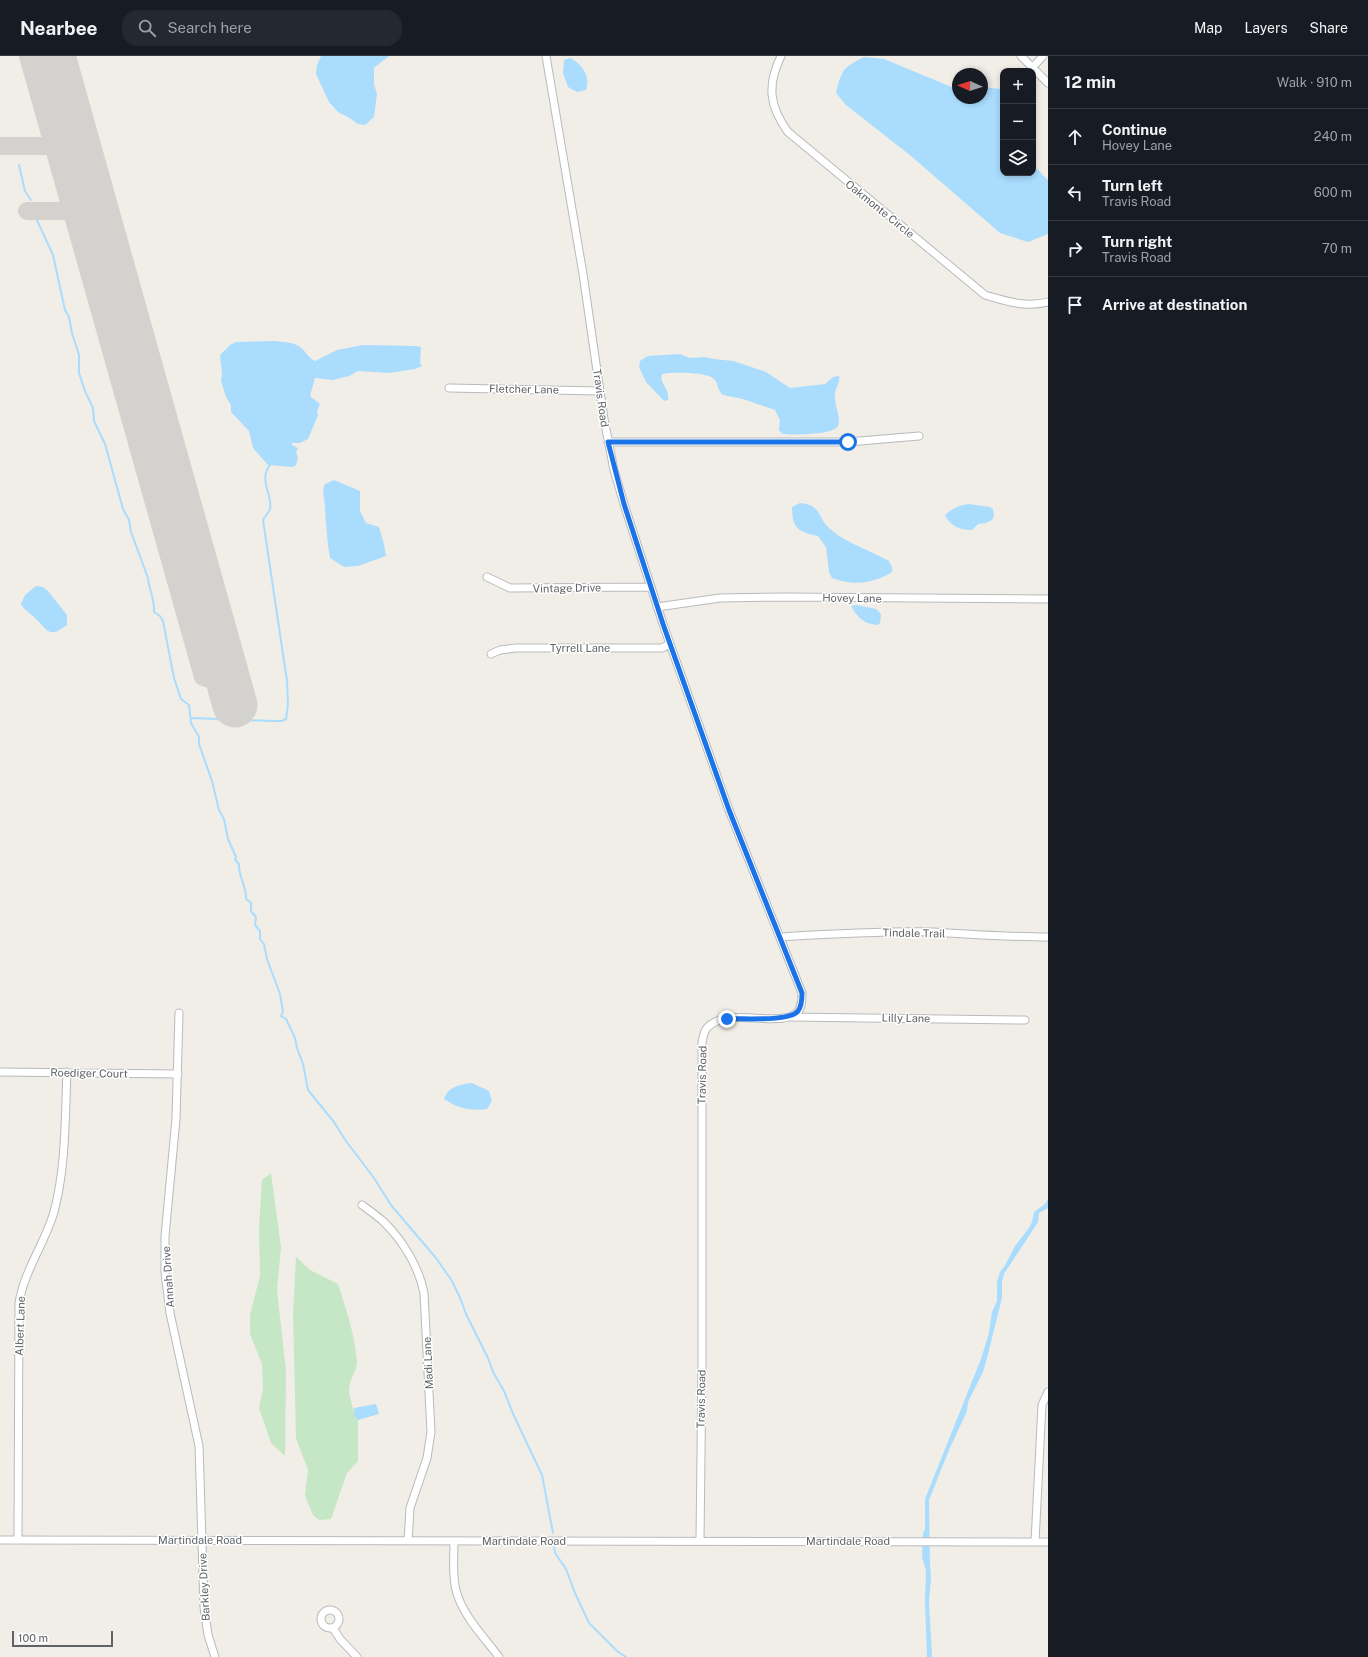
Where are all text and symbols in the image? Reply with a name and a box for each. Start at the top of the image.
search box [122,10,402,46]
text: Nearbee [20,17,98,39]
icon: search [136,17,158,39]
text: Search here [168,19,252,36]
text: Map [1194,20,1222,36]
text: Layers [1244,20,1288,36]
text: Share [1310,20,1348,36]
north arrow [952,68,988,104]
map controls [1000,68,1036,176]
button: + [1000,68,1036,104]
text: 12 min [1064,72,1116,92]
text: Walk · 910 m [1277,75,1352,90]
button: − [1000,104,1036,140]
text: Continue [1102,121,1167,138]
icon: ahead [1064,126,1086,148]
text: 240 m [1314,129,1352,144]
text: Hovey Lane [1102,138,1172,153]
button: layers [1000,140,1036,176]
text: Turn left [1102,177,1163,194]
street label: Oakmonte Circle [843,178,917,240]
icon: left [1064,182,1086,204]
text: 600 m [1314,185,1352,200]
text: Travis Road [1102,194,1171,209]
text: Turn right [1102,233,1172,250]
icon: right [1064,238,1086,260]
text: 70 m [1322,241,1352,256]
text: Travis Road [1102,250,1171,265]
icon: arrive [1064,294,1086,316]
text: Arrive at destination [1102,296,1247,313]
street label: Travis Road [591,368,611,428]
street label: Fletcher Lane [489,382,559,396]
route start [839,433,857,451]
street label: Vintage Drive [533,581,601,595]
street label: Hovey Lane [822,591,882,605]
street label: Tyrrell Lane [550,642,610,654]
street label: Tindale Trail [883,926,945,940]
route end [718,1010,736,1028]
street label: Lilly Lane [882,1012,930,1024]
street label: Travis Road [695,1046,709,1104]
street label: Roediger Court [50,1066,128,1080]
street label: Annah Drive [160,1246,176,1308]
street label: Albert Lane [13,1296,27,1356]
street label: Madi Lane [421,1336,435,1390]
street label: Travis Road [694,1370,708,1428]
street label: Martindale Road [158,1534,242,1546]
street label: Martindale Road [482,1535,566,1547]
street label: Martindale Road [806,1535,890,1547]
street label: Barkley Drive [196,1553,212,1621]
scale bar [12,1629,113,1648]
text: 100 m [18,1632,48,1644]

